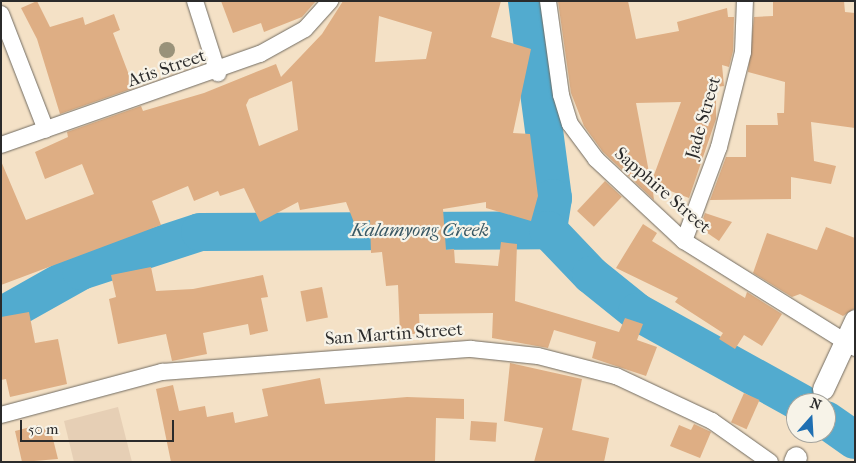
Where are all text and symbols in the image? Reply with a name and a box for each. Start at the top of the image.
street label: Atis Street [125,46,209,92]
street label: Jade Street [682,74,726,162]
street label: Sapphire Street [610,143,714,239]
water label: Kalamyong Creek [351,220,489,242]
street label: San Martin Street [324,319,464,351]
north arrow [786,393,836,443]
text: N [808,395,824,414]
scale bar [22,410,176,442]
text: 50 m [28,420,58,438]

